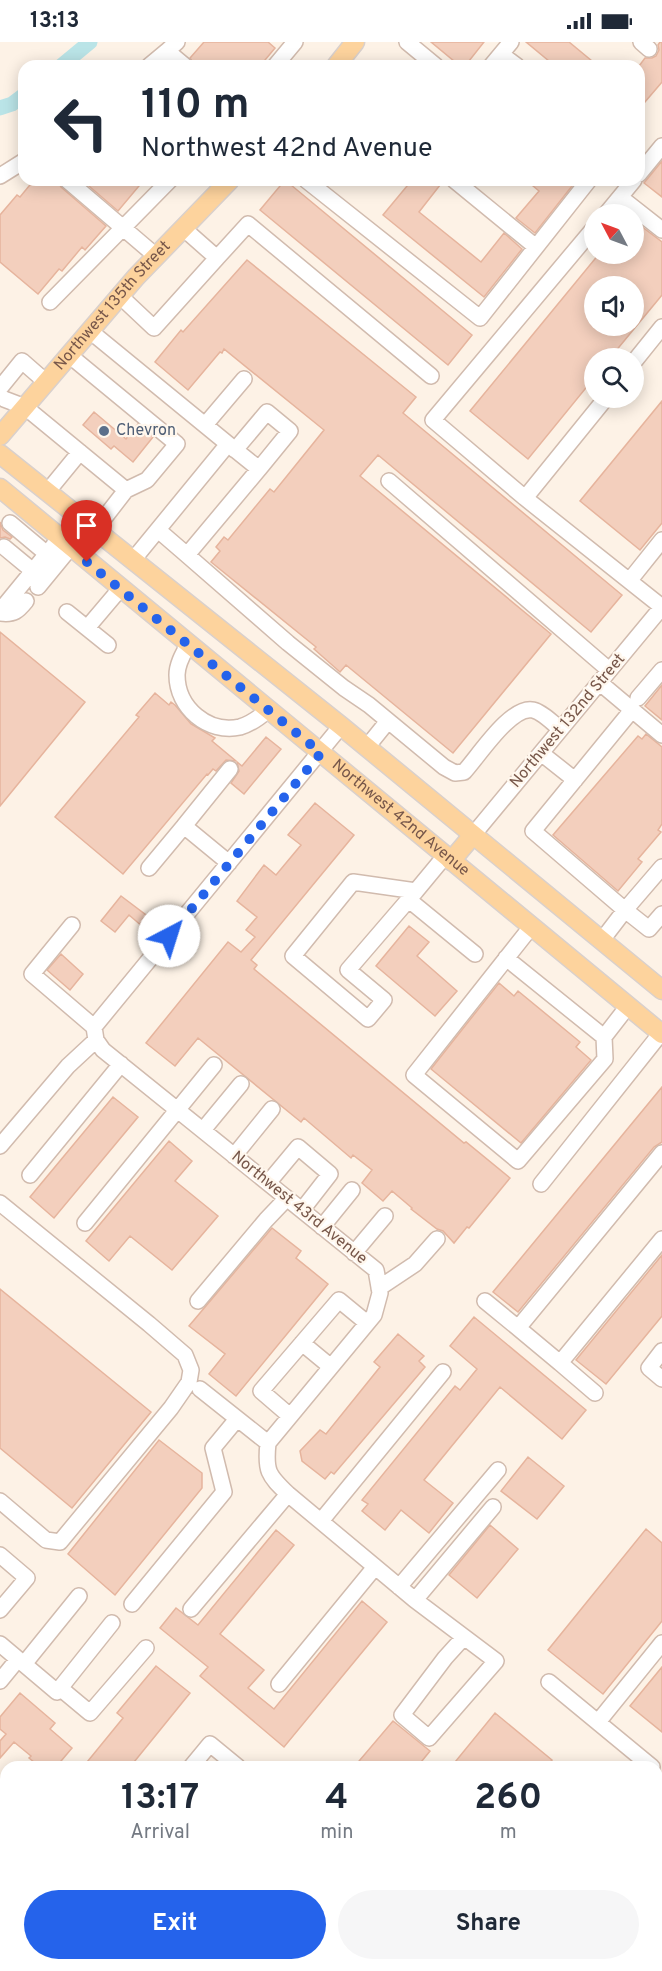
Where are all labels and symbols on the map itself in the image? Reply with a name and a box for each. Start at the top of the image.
north arrow [584,204,644,264]
street label: Northwest 135th Street [50,237,175,375]
place label: Chevron [116,421,176,441]
marker: Chevron [97,424,111,438]
pin [61,500,112,562]
street label: Northwest 132nd Street [506,650,630,792]
street label: Northwest 42nd Avenue [327,756,473,881]
position arrow [137,904,201,968]
street label: Northwest 43rd Avenue [227,1147,371,1269]

